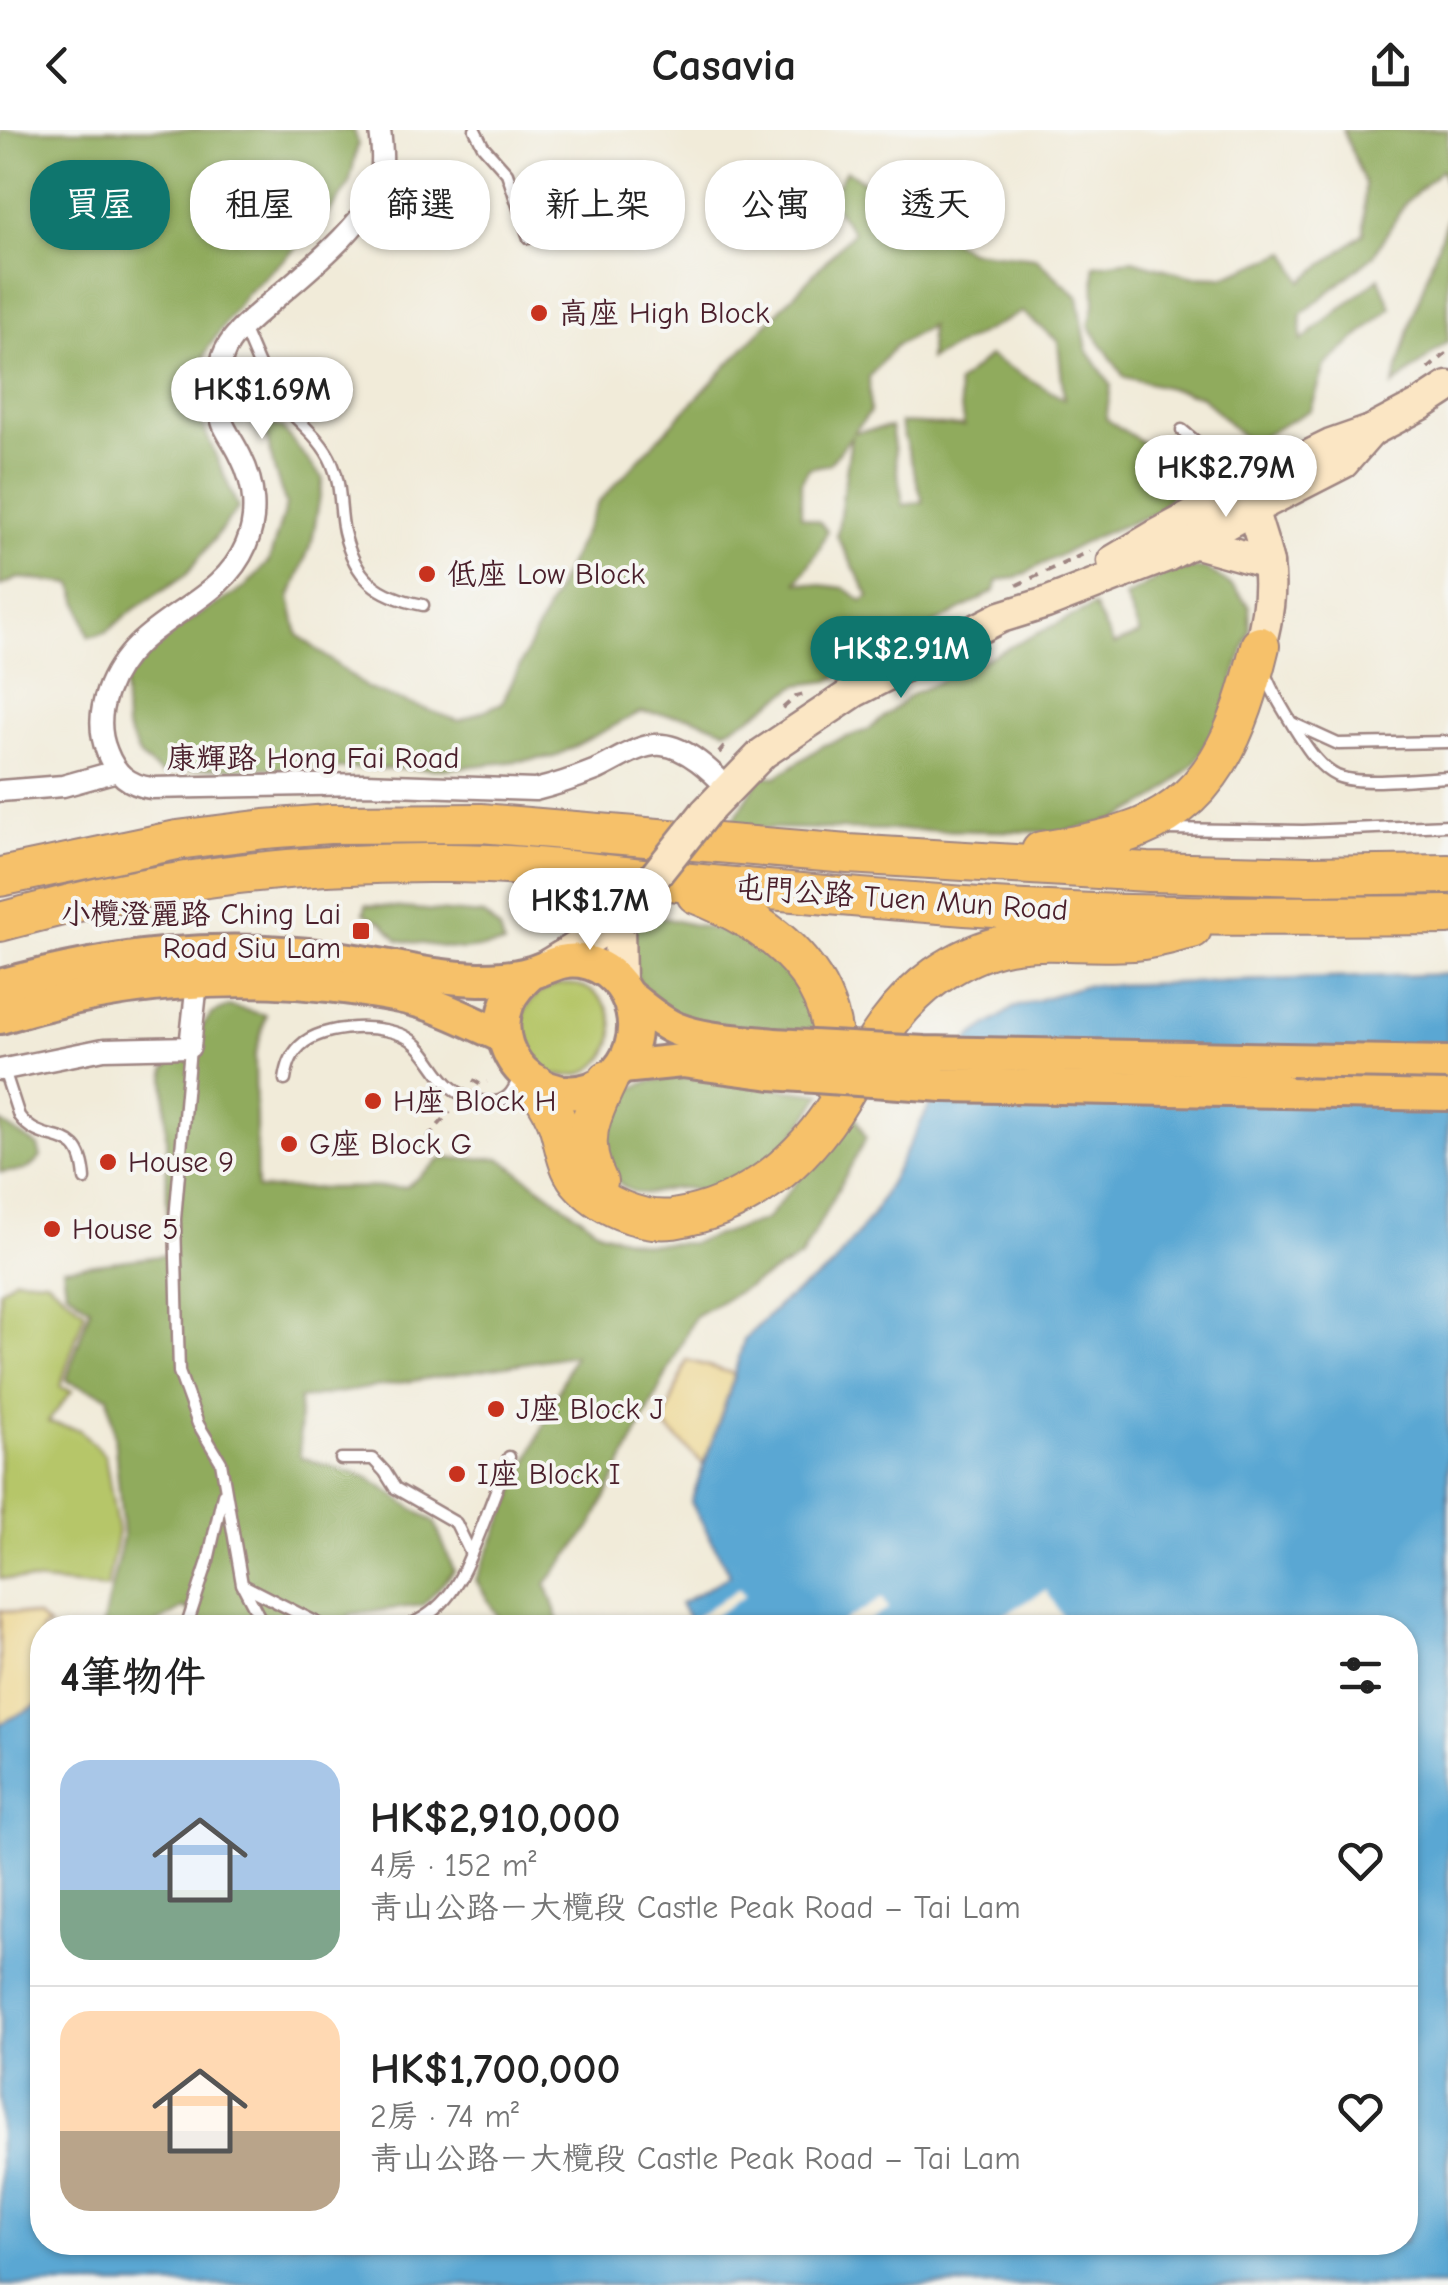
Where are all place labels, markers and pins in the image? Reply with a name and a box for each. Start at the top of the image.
place label: 高座 High Block [559,296,770,331]
marker: 高座 High Block [528,302,550,324]
pin: HK$1.69M [159,357,365,442]
pin: HK$2.79M [1123,435,1329,520]
place label: 低座 Low Block [447,557,646,592]
marker: 低座 Low Block [416,563,438,585]
pin: HK$2.91M [798,616,1004,701]
pin: HK$1.7M [498,868,682,953]
place label: 小欖澄麗路 Ching Lai Road Siu Lam [60,897,341,966]
marker: 小欖澄麗路 Ching Lai Road Siu Lam [350,920,372,942]
place label: H座 Block H [393,1084,556,1119]
marker: H座 Block H [362,1090,384,1112]
place label: G座 Block G [309,1127,472,1162]
marker: G座 Block G [278,1133,300,1155]
place label: House 9 [128,1145,234,1180]
marker: House 9 [97,1151,119,1173]
place label: House 5 [72,1212,179,1247]
marker: House 5 [41,1218,63,1240]
place label: J座 Block J [516,1392,663,1427]
marker: J座 Block J [485,1398,507,1420]
place label: I座 Block I [477,1457,621,1492]
marker: I座 Block I [446,1463,468,1485]

